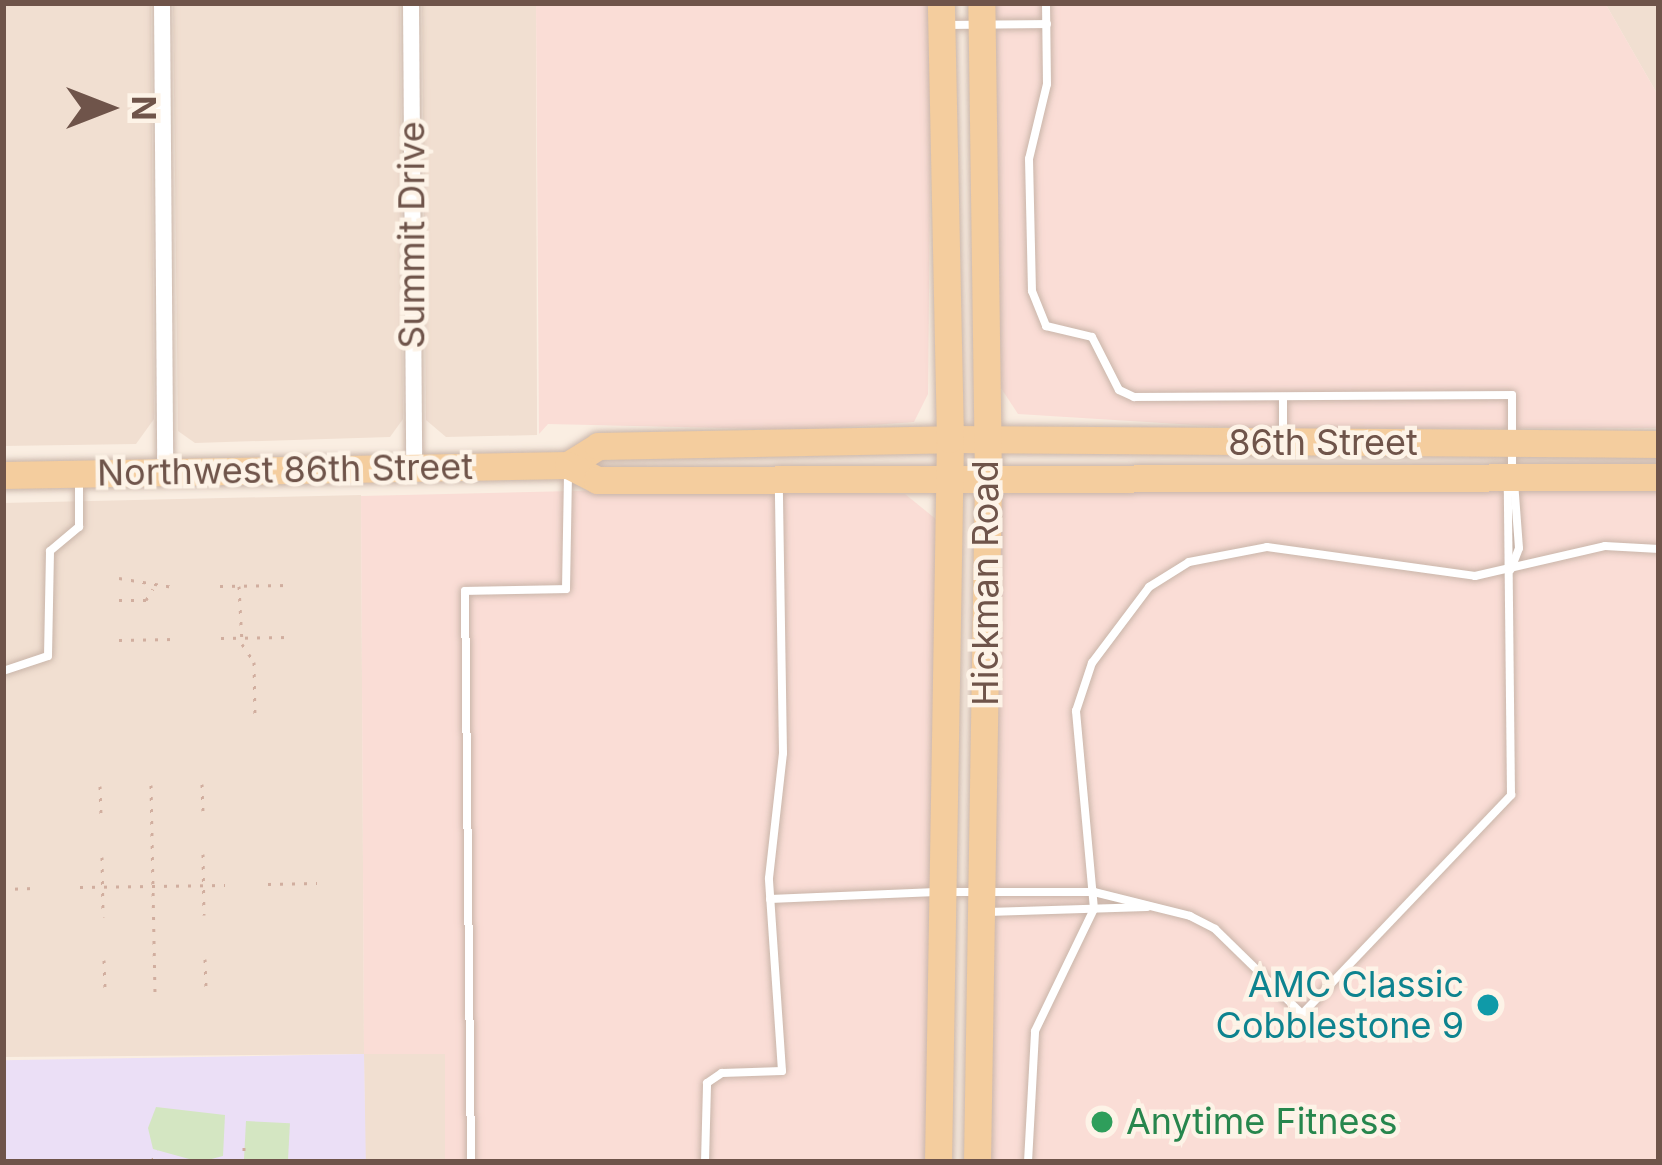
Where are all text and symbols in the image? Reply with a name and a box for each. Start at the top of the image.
north arrow [48,48,168,168]
text: N [124,95,164,121]
street label: Summit Drive [390,121,434,349]
street label: 86th Street [1228,421,1418,465]
street label: Northwest 86th Street [97,445,473,495]
street label: Hickman Road [964,460,1008,706]
place label: AMC Classic Cobblestone 9 [1216,962,1464,1047]
marker: AMC Classic Cobblestone 9 [1475,992,1501,1018]
place label: Anytime Fitness [1126,1100,1397,1144]
marker: Anytime Fitness [1089,1109,1115,1135]

